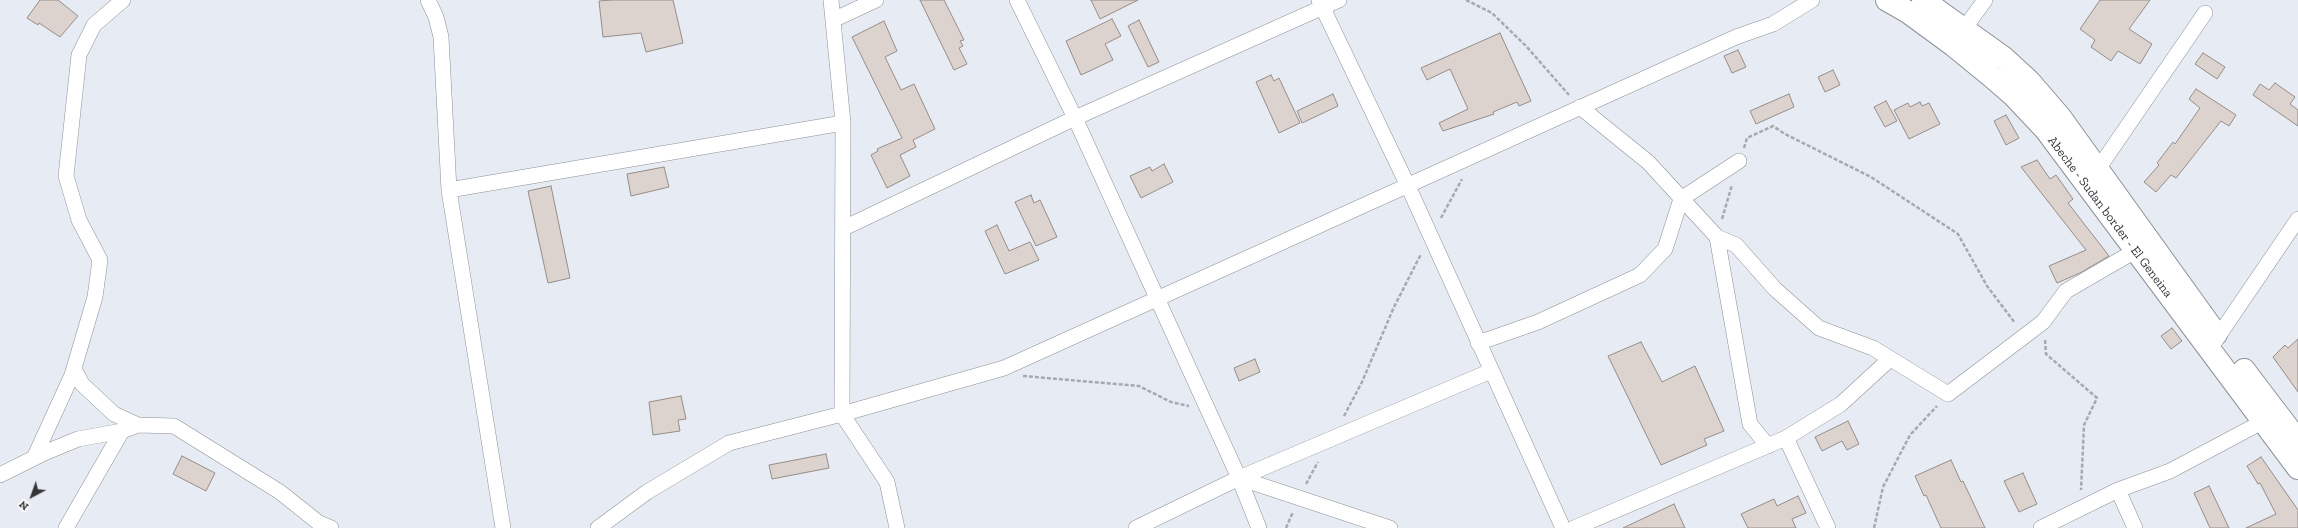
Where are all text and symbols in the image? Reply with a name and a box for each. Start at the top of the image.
street label: Abeche - Sudan border - El Geneina [2044,133,2176,301]
north arrow [12,476,52,516]
text: N [16,498,31,513]

